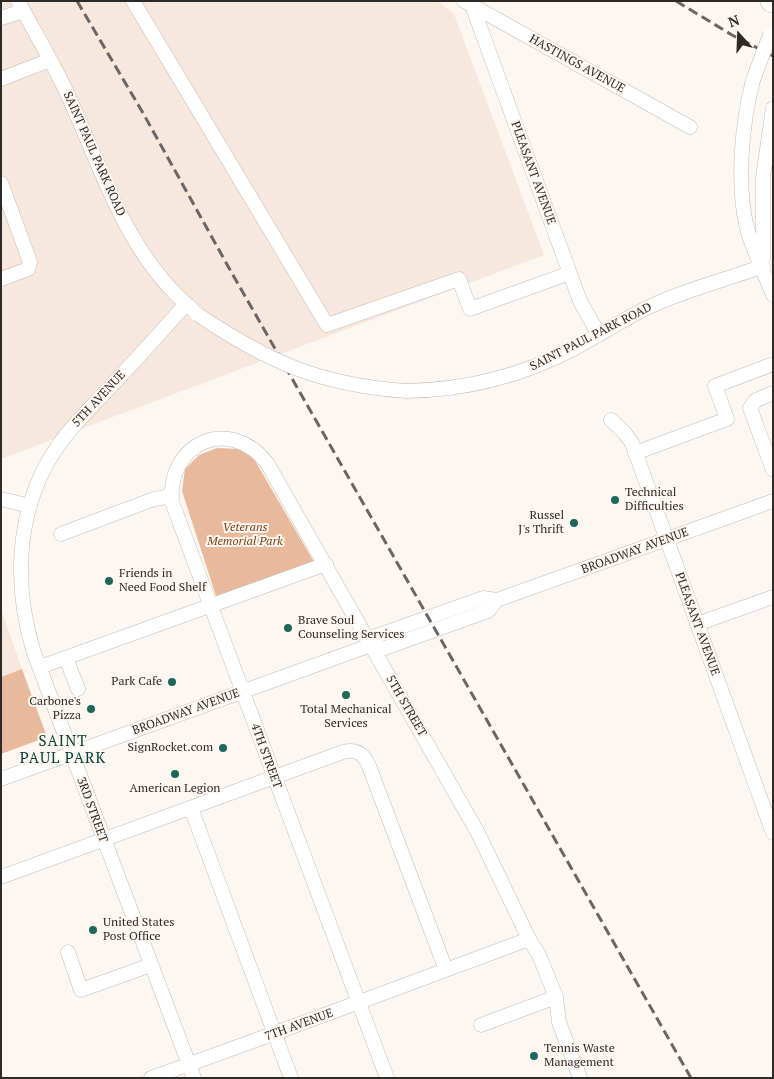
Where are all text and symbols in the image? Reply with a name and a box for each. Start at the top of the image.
north arrow [714,10,764,60]
text: N [725,10,742,31]
street label: HASTINGS AVENUE [527,32,627,96]
street label: SAINT PAUL PARK ROAD [60,89,128,219]
street label: PLEASANT AVENUE [508,119,558,227]
street label: SAINT PAUL PARK ROAD [528,300,654,374]
street label: 5TH AVENUE [69,368,129,430]
place label: Technical Difficulties [625,486,684,514]
marker: Technical Difficulties [609,494,621,506]
place label: Russel J's Thrift [518,509,564,537]
marker: Russel J's Thrift [568,517,580,529]
park label: Veterans Memorial Park [207,521,283,549]
street label: BROADWAY AVENUE [579,525,691,577]
place label: Friends in Need Food Shelf [119,567,206,595]
street label: PLEASANT AVENUE [672,570,722,678]
marker: Friends in Need Food Shelf [103,575,115,587]
place label: Brave Soul Counseling Services [298,614,404,642]
marker: Brave Soul Counseling Services [282,622,294,634]
street label: 5TH STREET [383,673,429,739]
place label: Park Cafe [111,675,162,689]
marker: Park Cafe [166,676,178,688]
street label: BROADWAY AVENUE [130,686,242,738]
marker: Total Mechanical Services [340,689,352,701]
place label: Carbone's Pizza [29,695,81,723]
marker: Carbone's Pizza [85,703,97,715]
place label: Total Mechanical Services [300,703,392,731]
street label: 4TH STREET [248,721,284,791]
district label: SAINT PAUL PARK [19,733,107,768]
place label: SignRocket.com [128,741,213,755]
marker: SignRocket.com [217,742,229,754]
marker: American Legion [169,768,181,780]
street label: 3RD STREET [74,775,110,845]
place label: American Legion [130,782,220,796]
place label: United States Post Office [103,916,174,944]
marker: United States Post Office [87,924,99,936]
street label: 7TH AVENUE [263,1006,335,1044]
place label: Tennis Waste Management [544,1042,615,1070]
marker: Tennis Waste Management [528,1050,540,1062]

